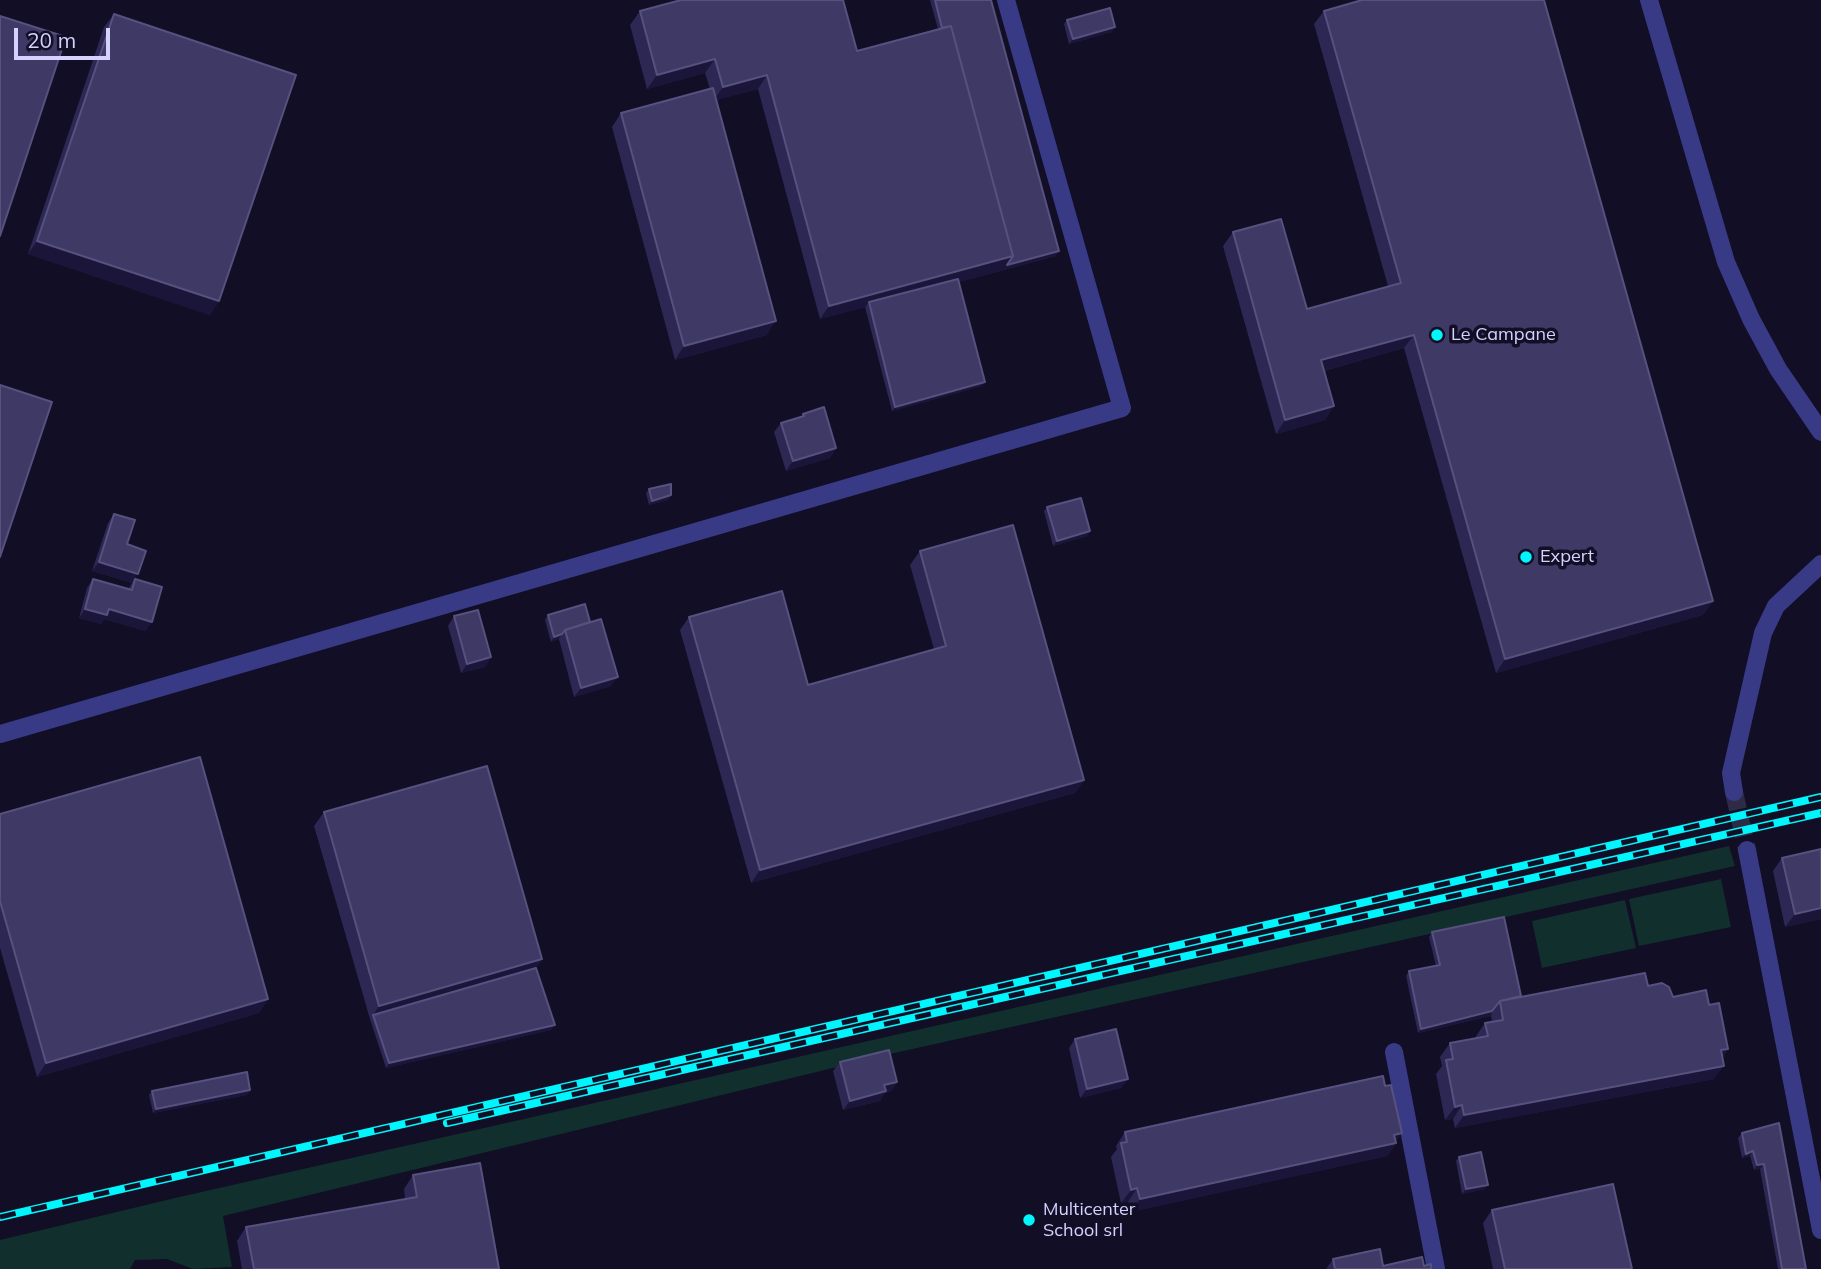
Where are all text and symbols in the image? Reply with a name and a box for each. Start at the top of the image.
scale bar [18,14,114,58]
text: 20 m [27,27,76,53]
place label: Le Campane [1451,324,1556,346]
marker: Le Campane [1429,327,1445,343]
place label: Expert [1540,546,1594,568]
marker: Expert [1518,549,1534,565]
place label: Multicenter School srl [1043,1199,1135,1242]
marker: Multicenter School srl [1021,1212,1037,1228]

